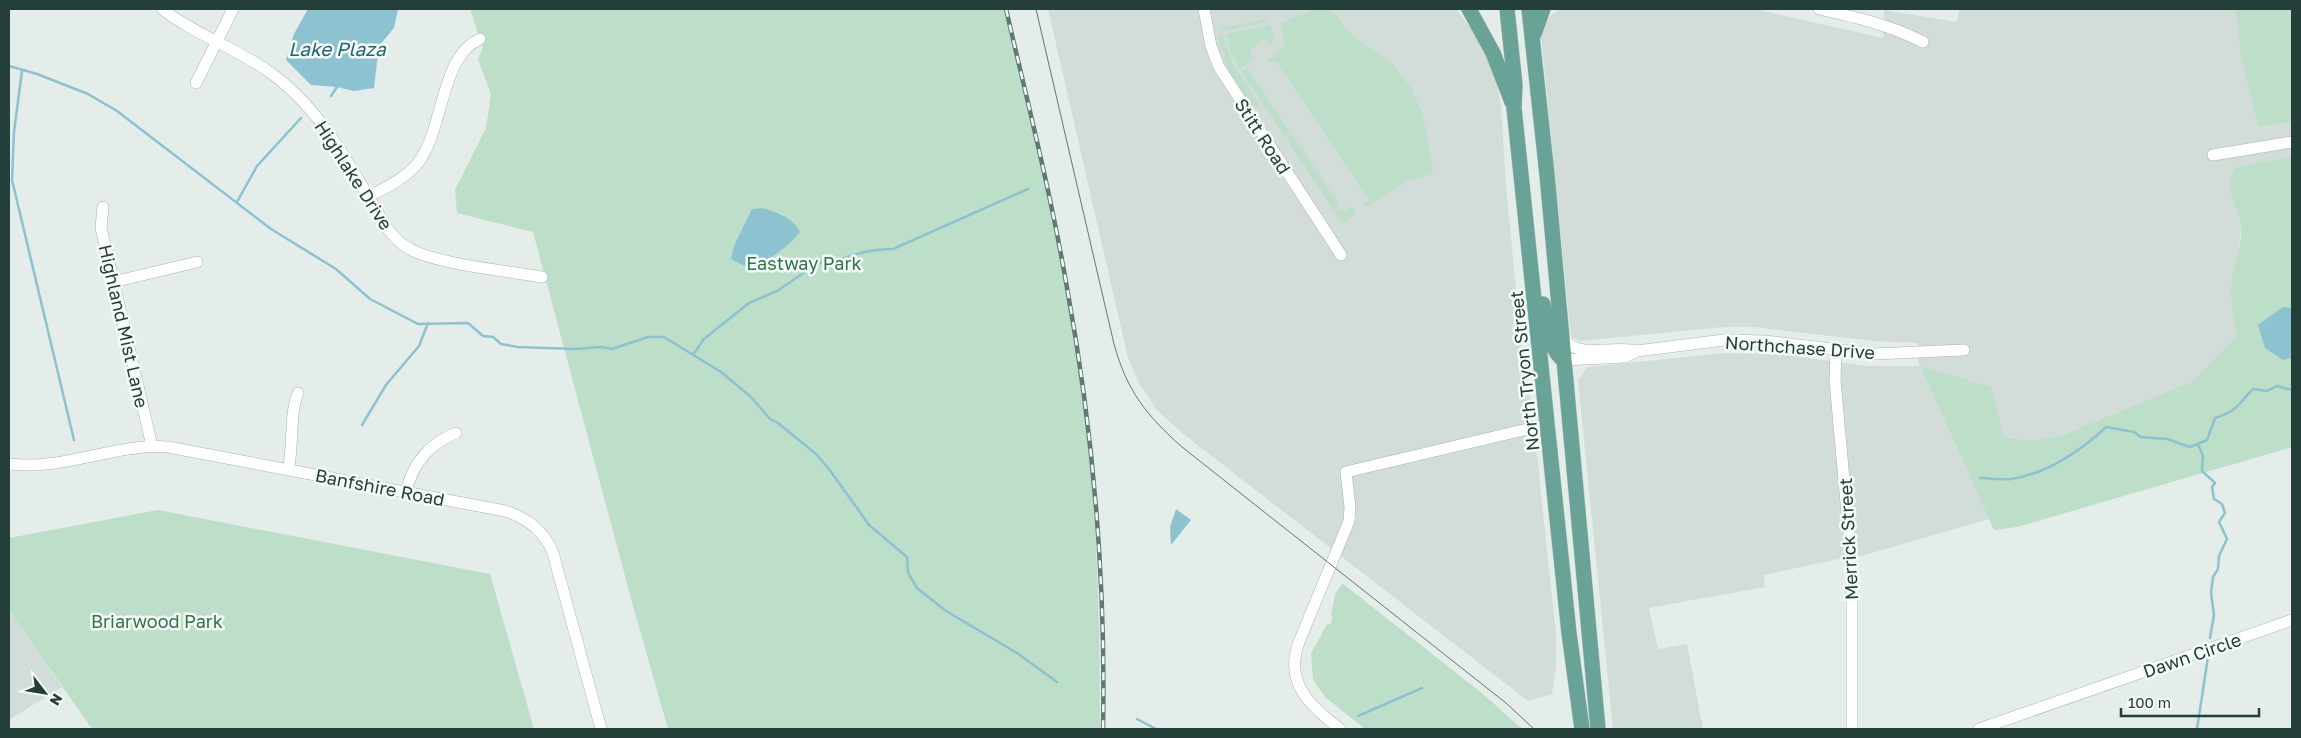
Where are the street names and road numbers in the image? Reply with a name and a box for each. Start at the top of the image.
street label: Stitt Road [1230,94,1296,178]
street label: Highlake Drive [310,116,398,234]
street label: Highland Mist Lane [95,242,153,410]
street label: North Tryon Street [1505,290,1543,452]
street label: Northchase Drive [1724,331,1876,363]
street label: Banfshire Road [314,464,446,510]
street label: Merrick Street [1834,477,1862,601]
street label: Dawn Circle [2140,628,2244,682]

